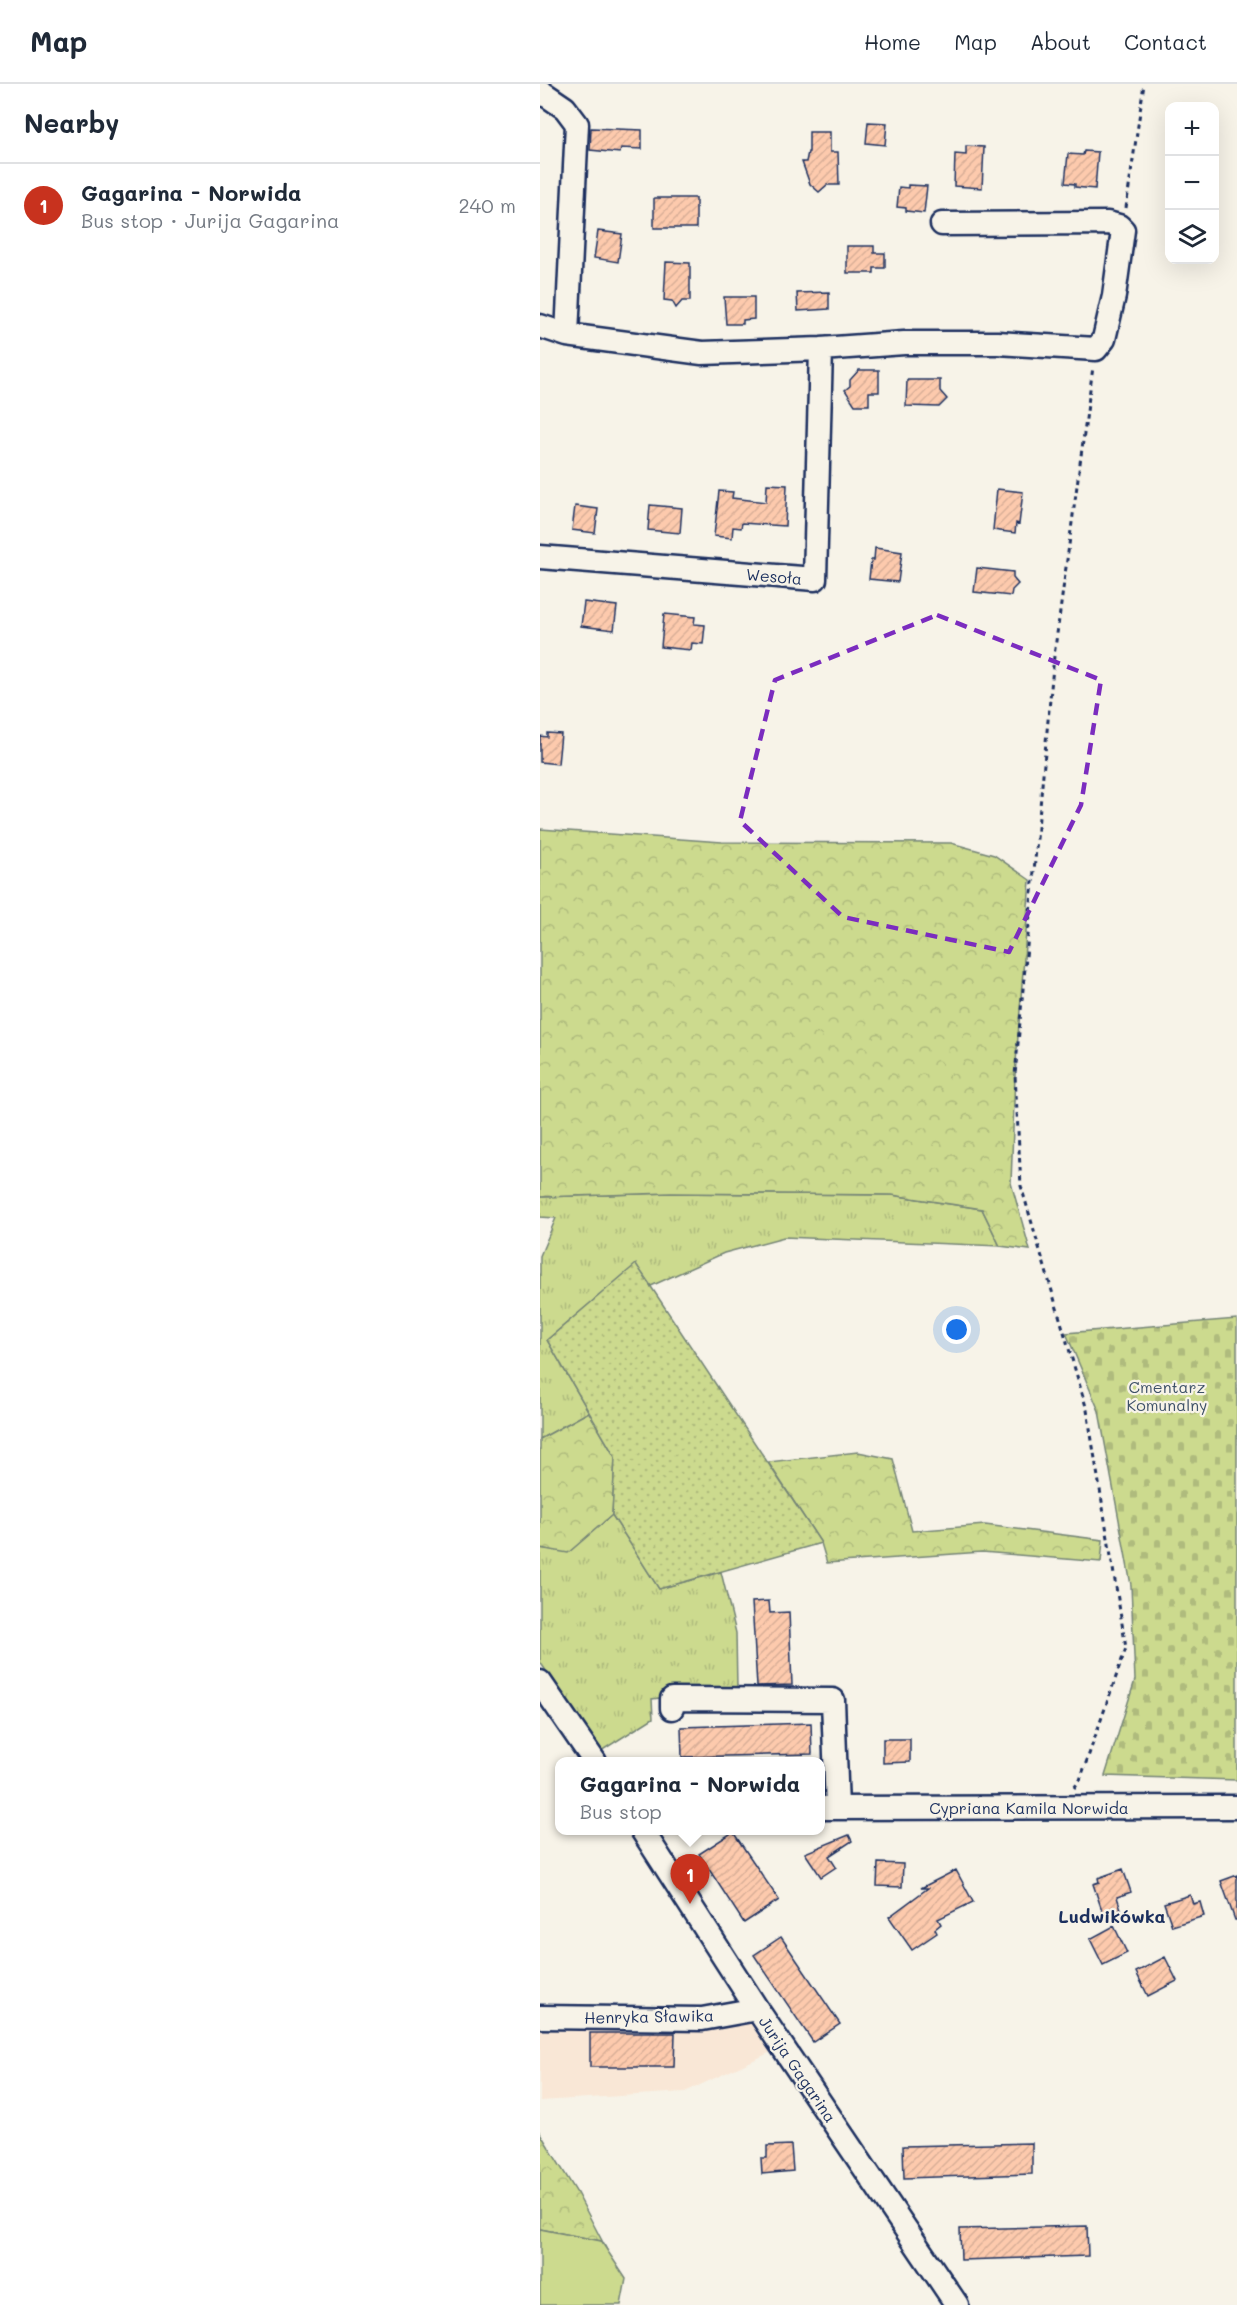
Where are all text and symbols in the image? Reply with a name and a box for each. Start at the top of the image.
text: Map [30,23,87,59]
text: Home [864,28,921,55]
text: Map [954,28,997,55]
text: About [1030,28,1091,55]
text: Contact [1124,28,1207,55]
map controls [1165,102,1219,264]
button: + [1165,102,1219,156]
text: Nearby [24,106,119,140]
button: − [1165,156,1219,210]
text: Gagarina - Norwida [81,178,302,207]
text: 1 [39,192,48,218]
text: 240 m [458,192,516,218]
text: Bus stop · Jurija Gagarina [81,207,339,233]
button: layers [1165,210,1219,264]
street label: Wesoła [745,563,803,589]
your location [942,1315,971,1344]
park label: Cmentarz Komunalny [1127,1376,1207,1415]
popup [555,1757,825,1835]
text: Gagarina - Norwida [580,1769,800,1798]
street label: Cypriana Kamila Norwida [929,1797,1129,1818]
text: Bus stop [580,1798,662,1824]
pin: 1 [670,1854,710,1904]
district label: Ludwikówka [1058,1904,1166,1928]
street label: Henryka Sławika [584,2004,714,2028]
street label: Jurija Gagarina [755,2012,841,2126]

